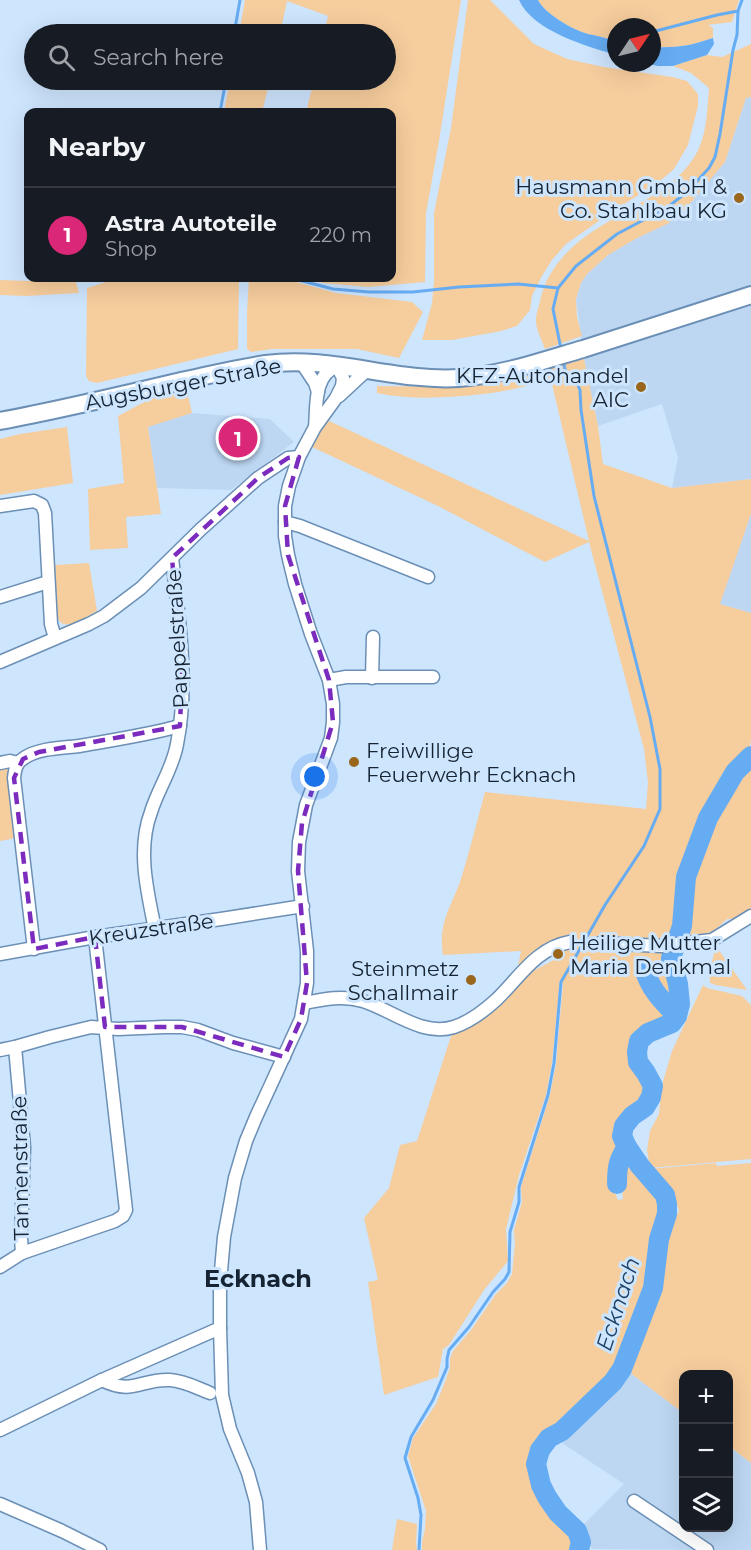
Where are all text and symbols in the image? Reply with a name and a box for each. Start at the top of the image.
north arrow [607,18,661,72]
search box [24,24,396,90]
icon: search [45,41,78,74]
text: Search here [93,44,224,71]
text: Nearby [48,131,145,163]
place label: Hausmann GmbH & Co. Stahlbau KG [515,174,727,223]
marker: Hausmann GmbH & Co. Stahlbau KG [732,191,746,205]
text: Astra Autoteile [105,210,277,237]
text: 1 [64,223,71,247]
text: 220 m [310,223,372,247]
text: Shop [105,237,157,261]
street label: Augsburger Straße [83,353,283,415]
place label: KFZ-Autohandel AIC [456,363,629,412]
marker: KFZ-Autohandel AIC [634,380,648,394]
pin: 1 [218,416,258,460]
street label: Pappelstraße [161,569,193,709]
place label: Freiwillige Feuerwehr Ecknach [366,738,576,787]
marker: Freiwillige Feuerwehr Ecknach [347,755,361,769]
your location [300,762,329,791]
street label: Kreuzstraße [87,908,215,950]
place label: Heilige Mutter Maria Denkmal [570,930,731,979]
marker: Heilige Mutter Maria Denkmal [551,947,565,961]
place label: Steinmetz Schallmair [348,956,459,1005]
marker: Steinmetz Schallmair [464,973,478,987]
street label: Tannenstraße [6,1096,34,1240]
water label: Ecknach [590,1254,646,1354]
district label: Ecknach [204,1264,312,1293]
map controls [679,1370,733,1532]
button: + [679,1370,733,1424]
button: − [679,1424,733,1478]
button: layers [679,1478,733,1532]

